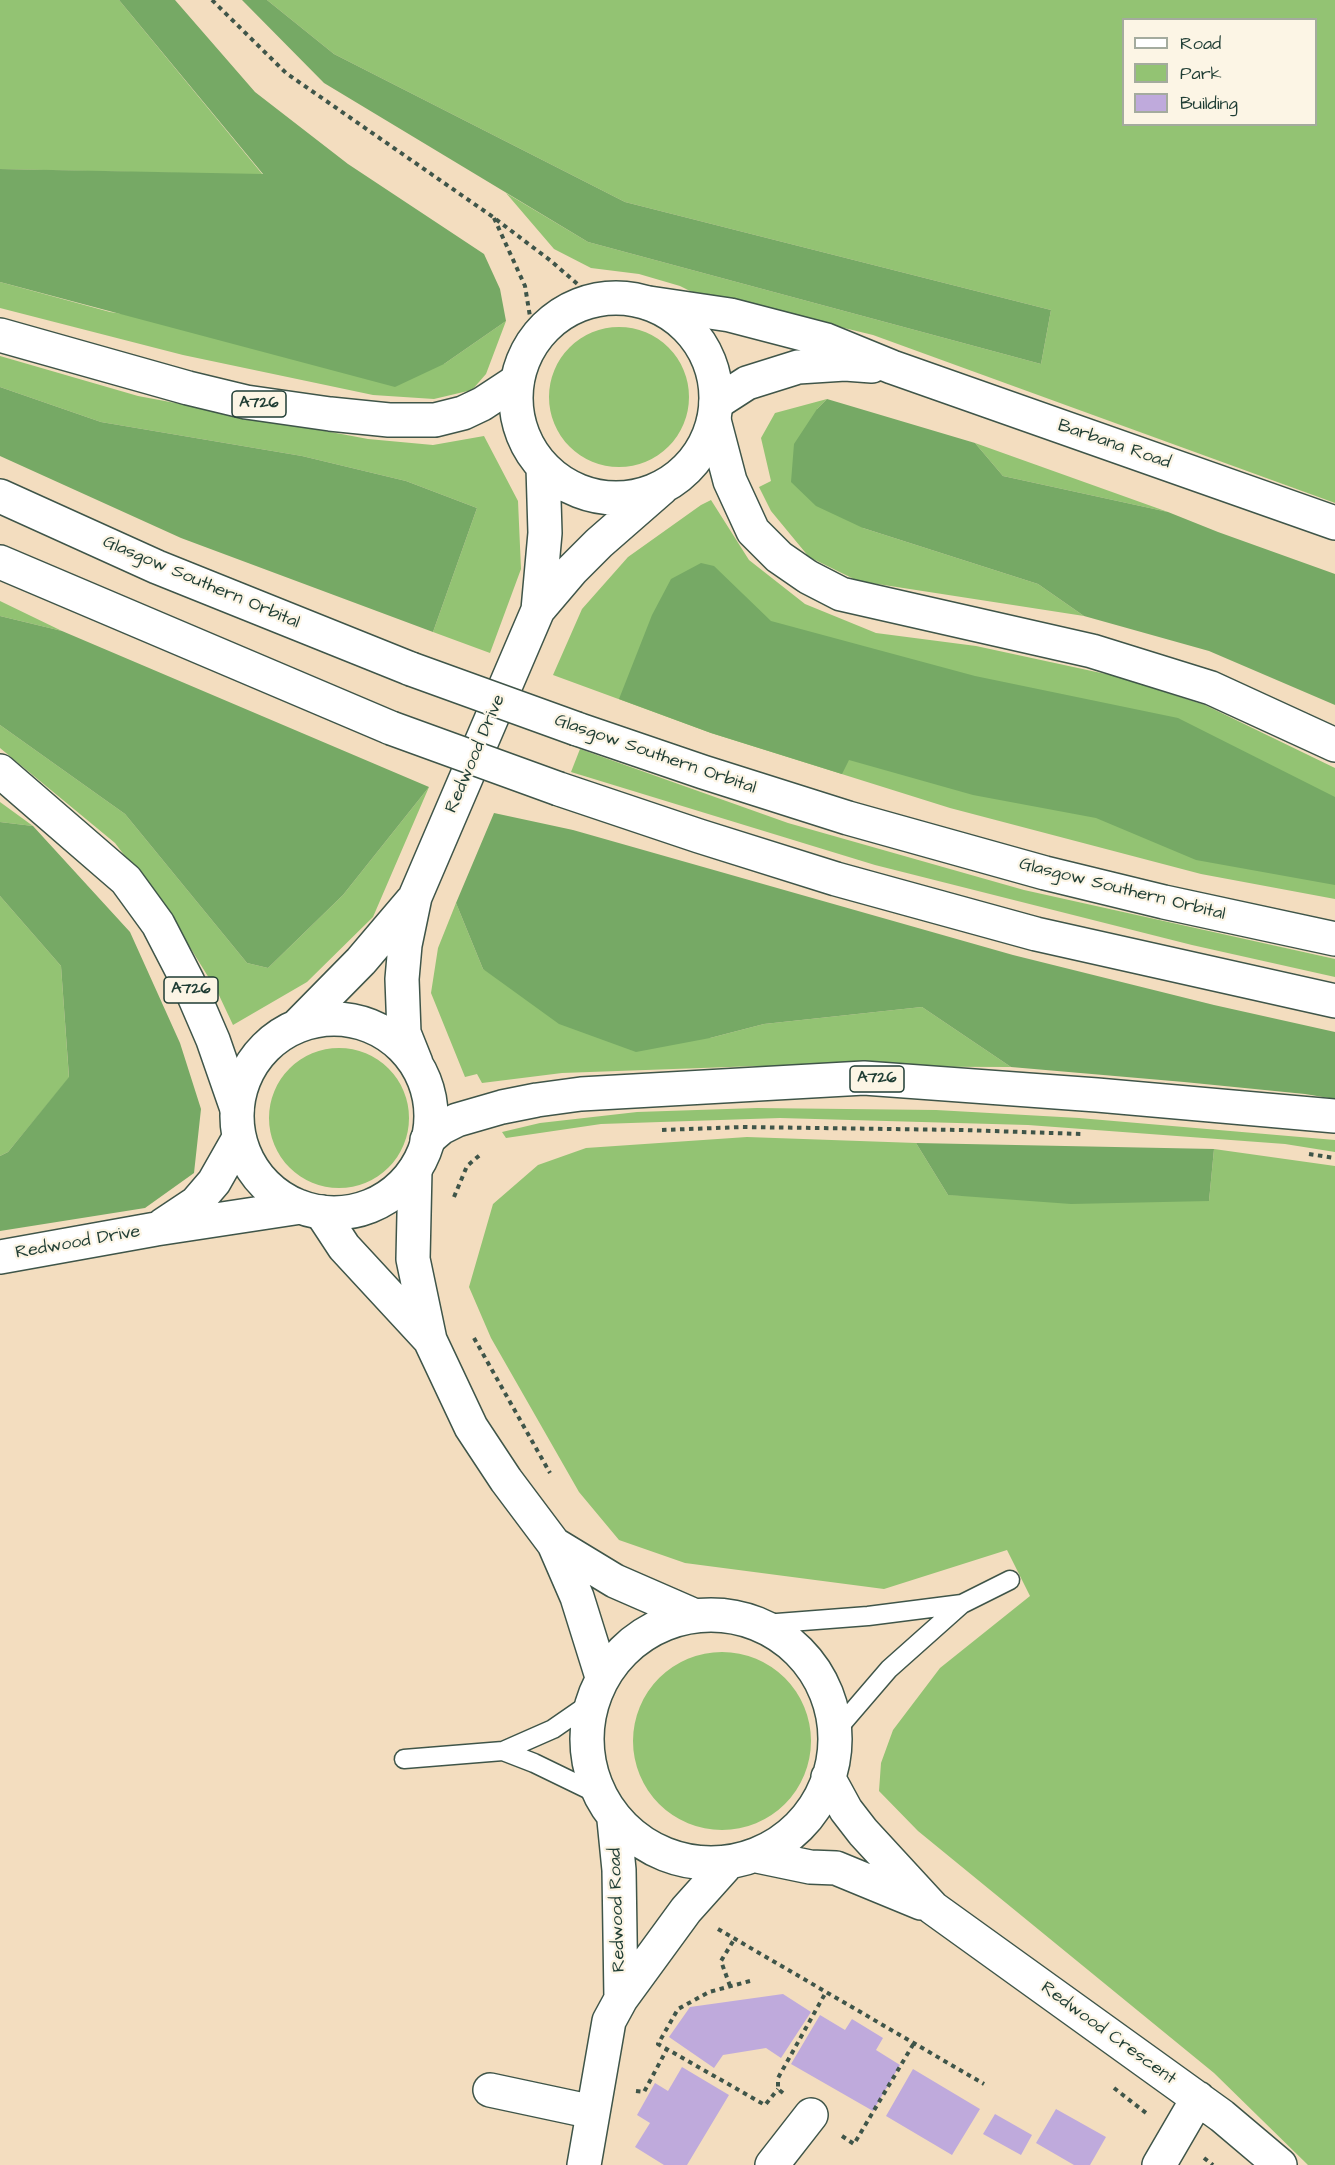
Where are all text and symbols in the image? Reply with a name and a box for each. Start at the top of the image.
legend [1122,18,1317,126]
text: Road [1180,31,1221,56]
text: Park [1180,61,1222,86]
text: Building [1180,91,1238,116]
road number: A726 [232,391,286,417]
street label: Barbana Road [1055,416,1173,474]
street label: Glasgow Southern Orbital [99,532,303,634]
street label: Redwood Drive [441,692,511,816]
street label: Glasgow Southern Orbital [551,710,759,800]
street label: Glasgow Southern Orbital [1017,854,1227,926]
road number: A726 [164,977,218,1003]
road number: A726 [850,1066,904,1092]
street label: Redwood Drive [14,1221,142,1265]
street label: Redwood Road [605,1847,631,1973]
street label: Redwood Crescent [1036,1978,1180,2090]

